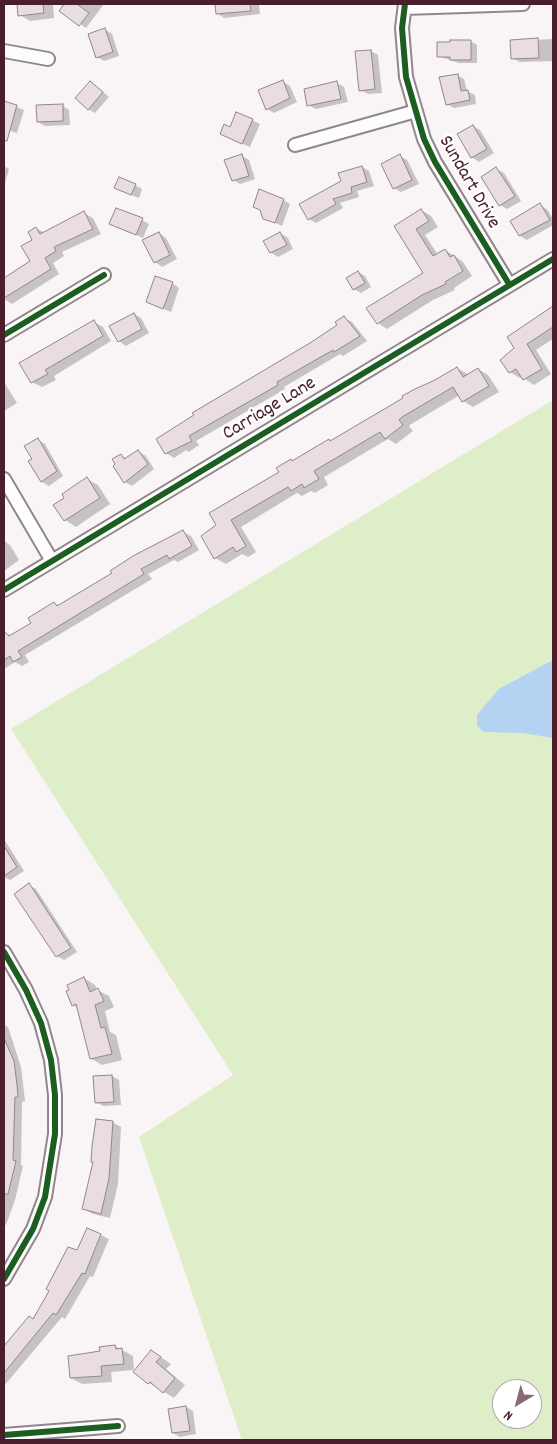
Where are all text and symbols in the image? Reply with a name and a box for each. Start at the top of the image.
street label: Sundart Drive [432,132,504,234]
street label: Carriage Lane [219,373,321,447]
north arrow [492,1379,542,1429]
text: N [500,1405,517,1425]

